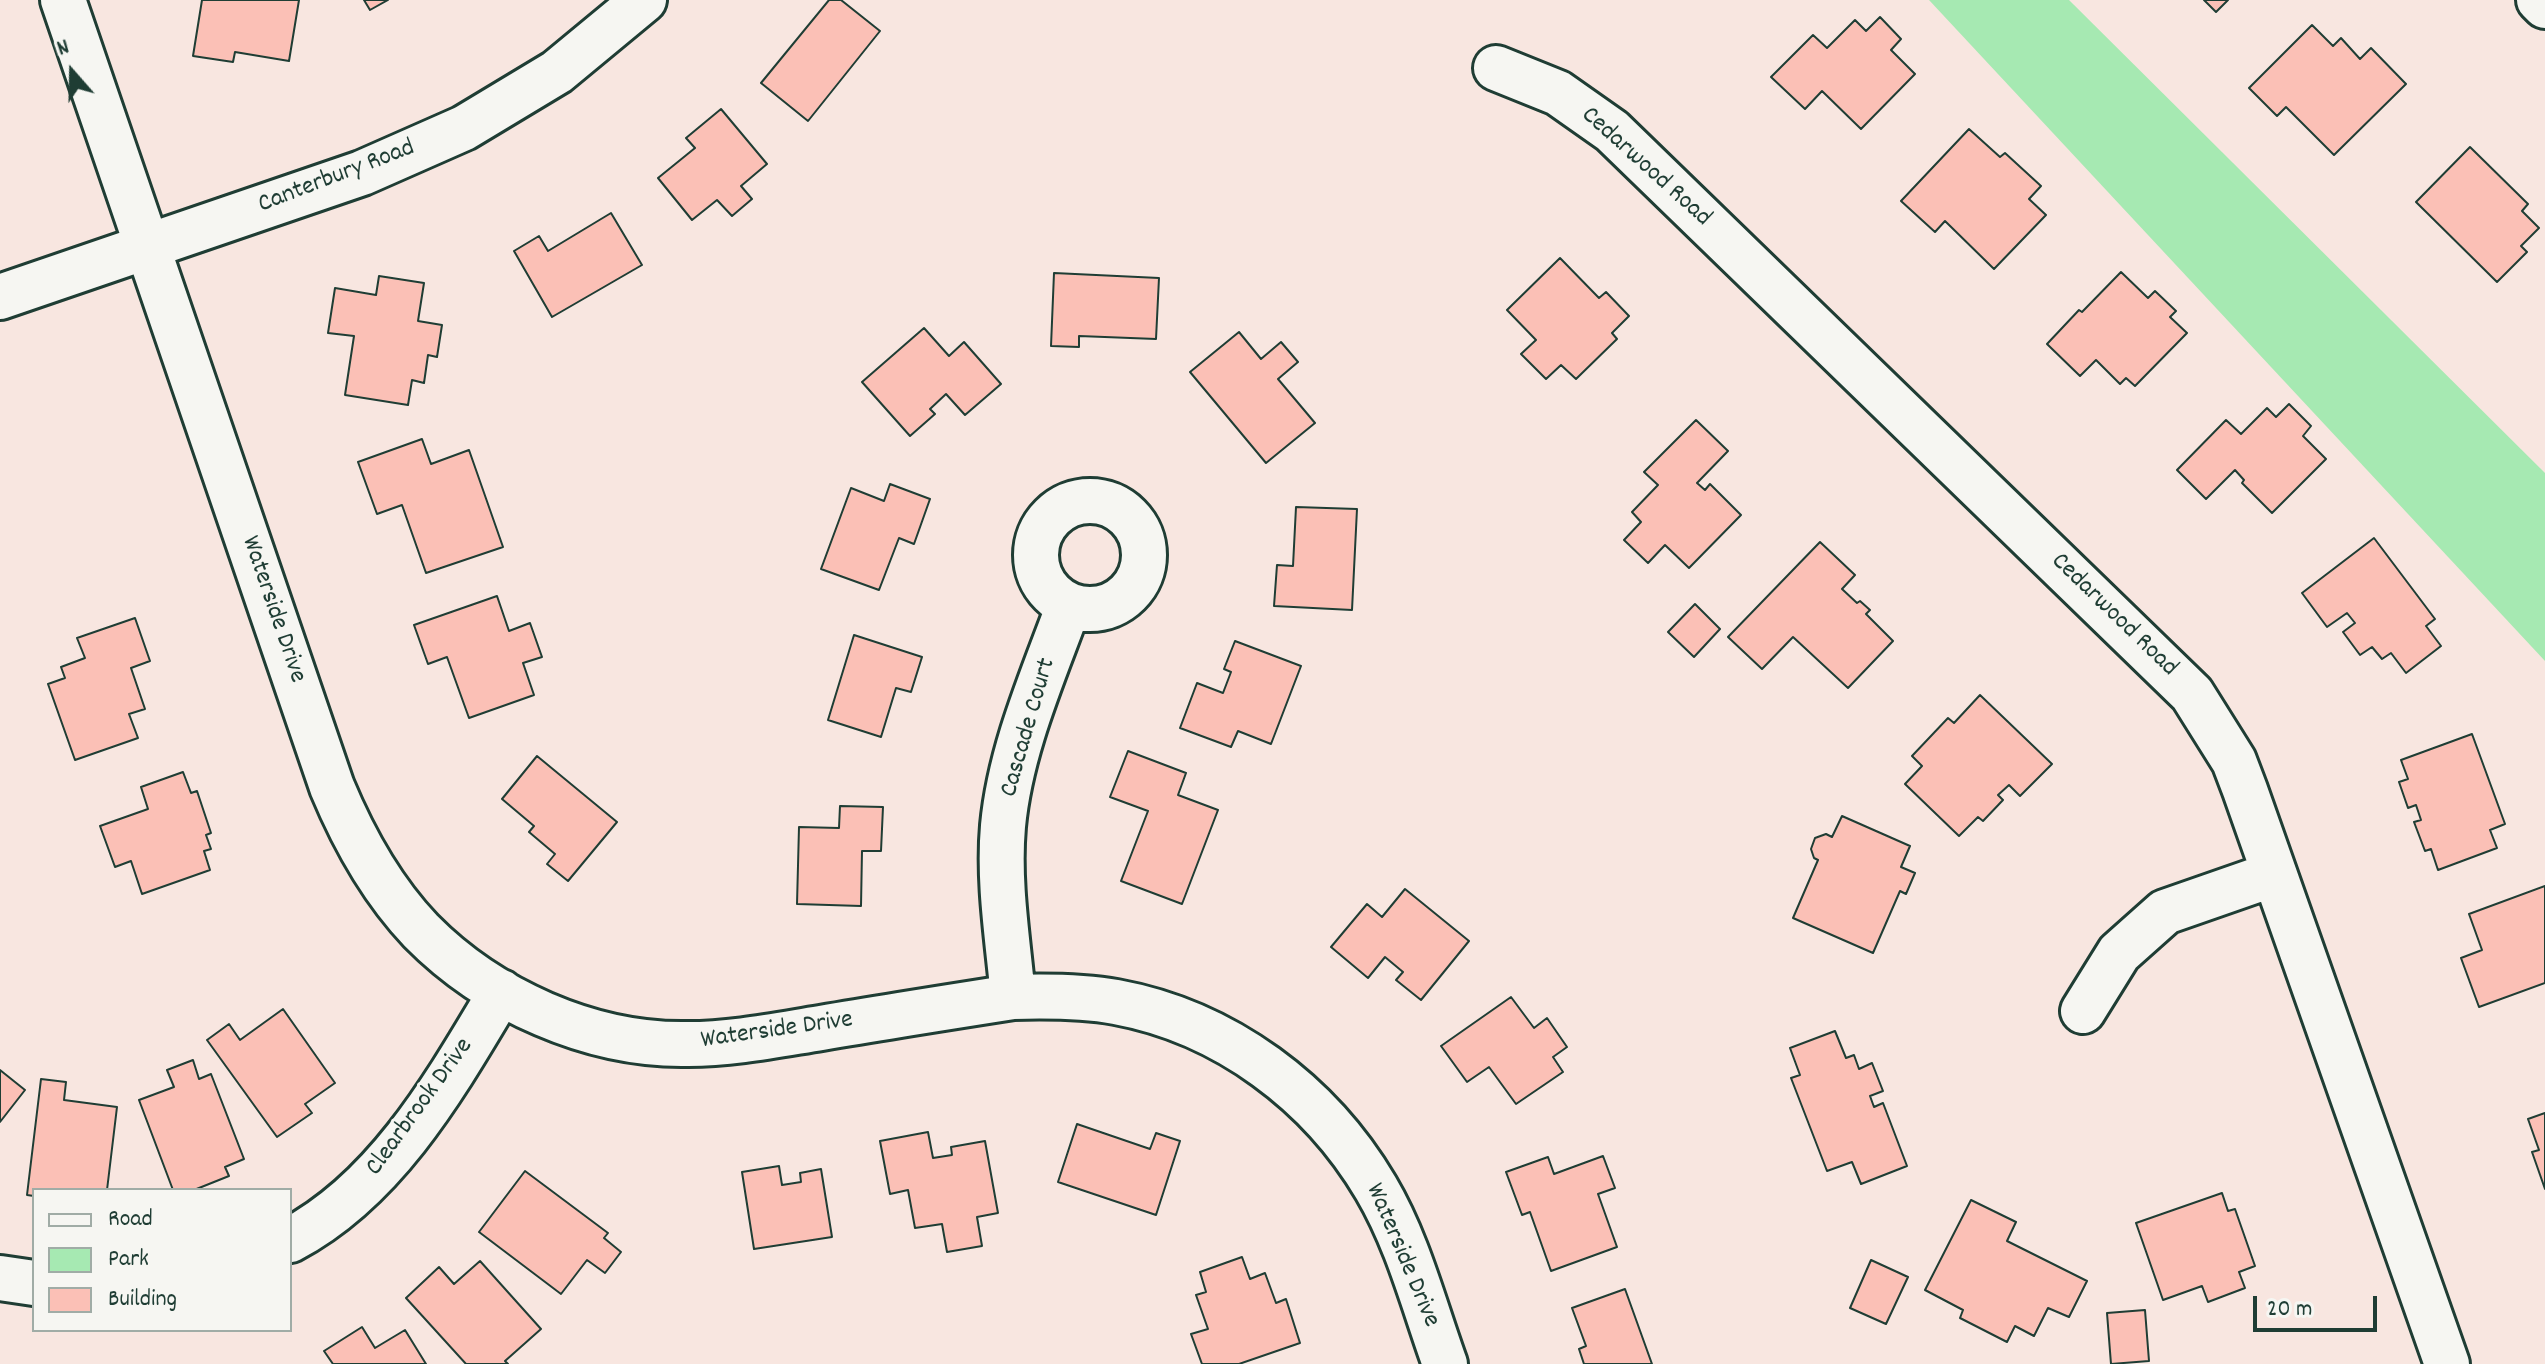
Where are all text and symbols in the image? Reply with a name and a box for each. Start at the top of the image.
north arrow [32,32,112,112]
text: N [53,33,74,65]
street label: Cedarwood Road [1573,101,1717,235]
street label: Canterbury Road [254,134,420,222]
street label: Waterside Drive [232,532,312,688]
street label: Cedarwood Road [2043,547,2183,685]
street label: Cascade Court [995,655,1065,801]
street label: Waterside Drive [699,1006,855,1058]
street label: Clearbrook Drive [360,1033,482,1183]
street label: Waterside Drive [1357,1179,1445,1333]
legend [32,1188,292,1332]
text: Road [108,1203,153,1237]
text: Park [108,1243,149,1277]
scale bar [2257,1280,2381,1330]
text: Building [108,1283,177,1317]
text: 20 m [2267,1293,2313,1327]

